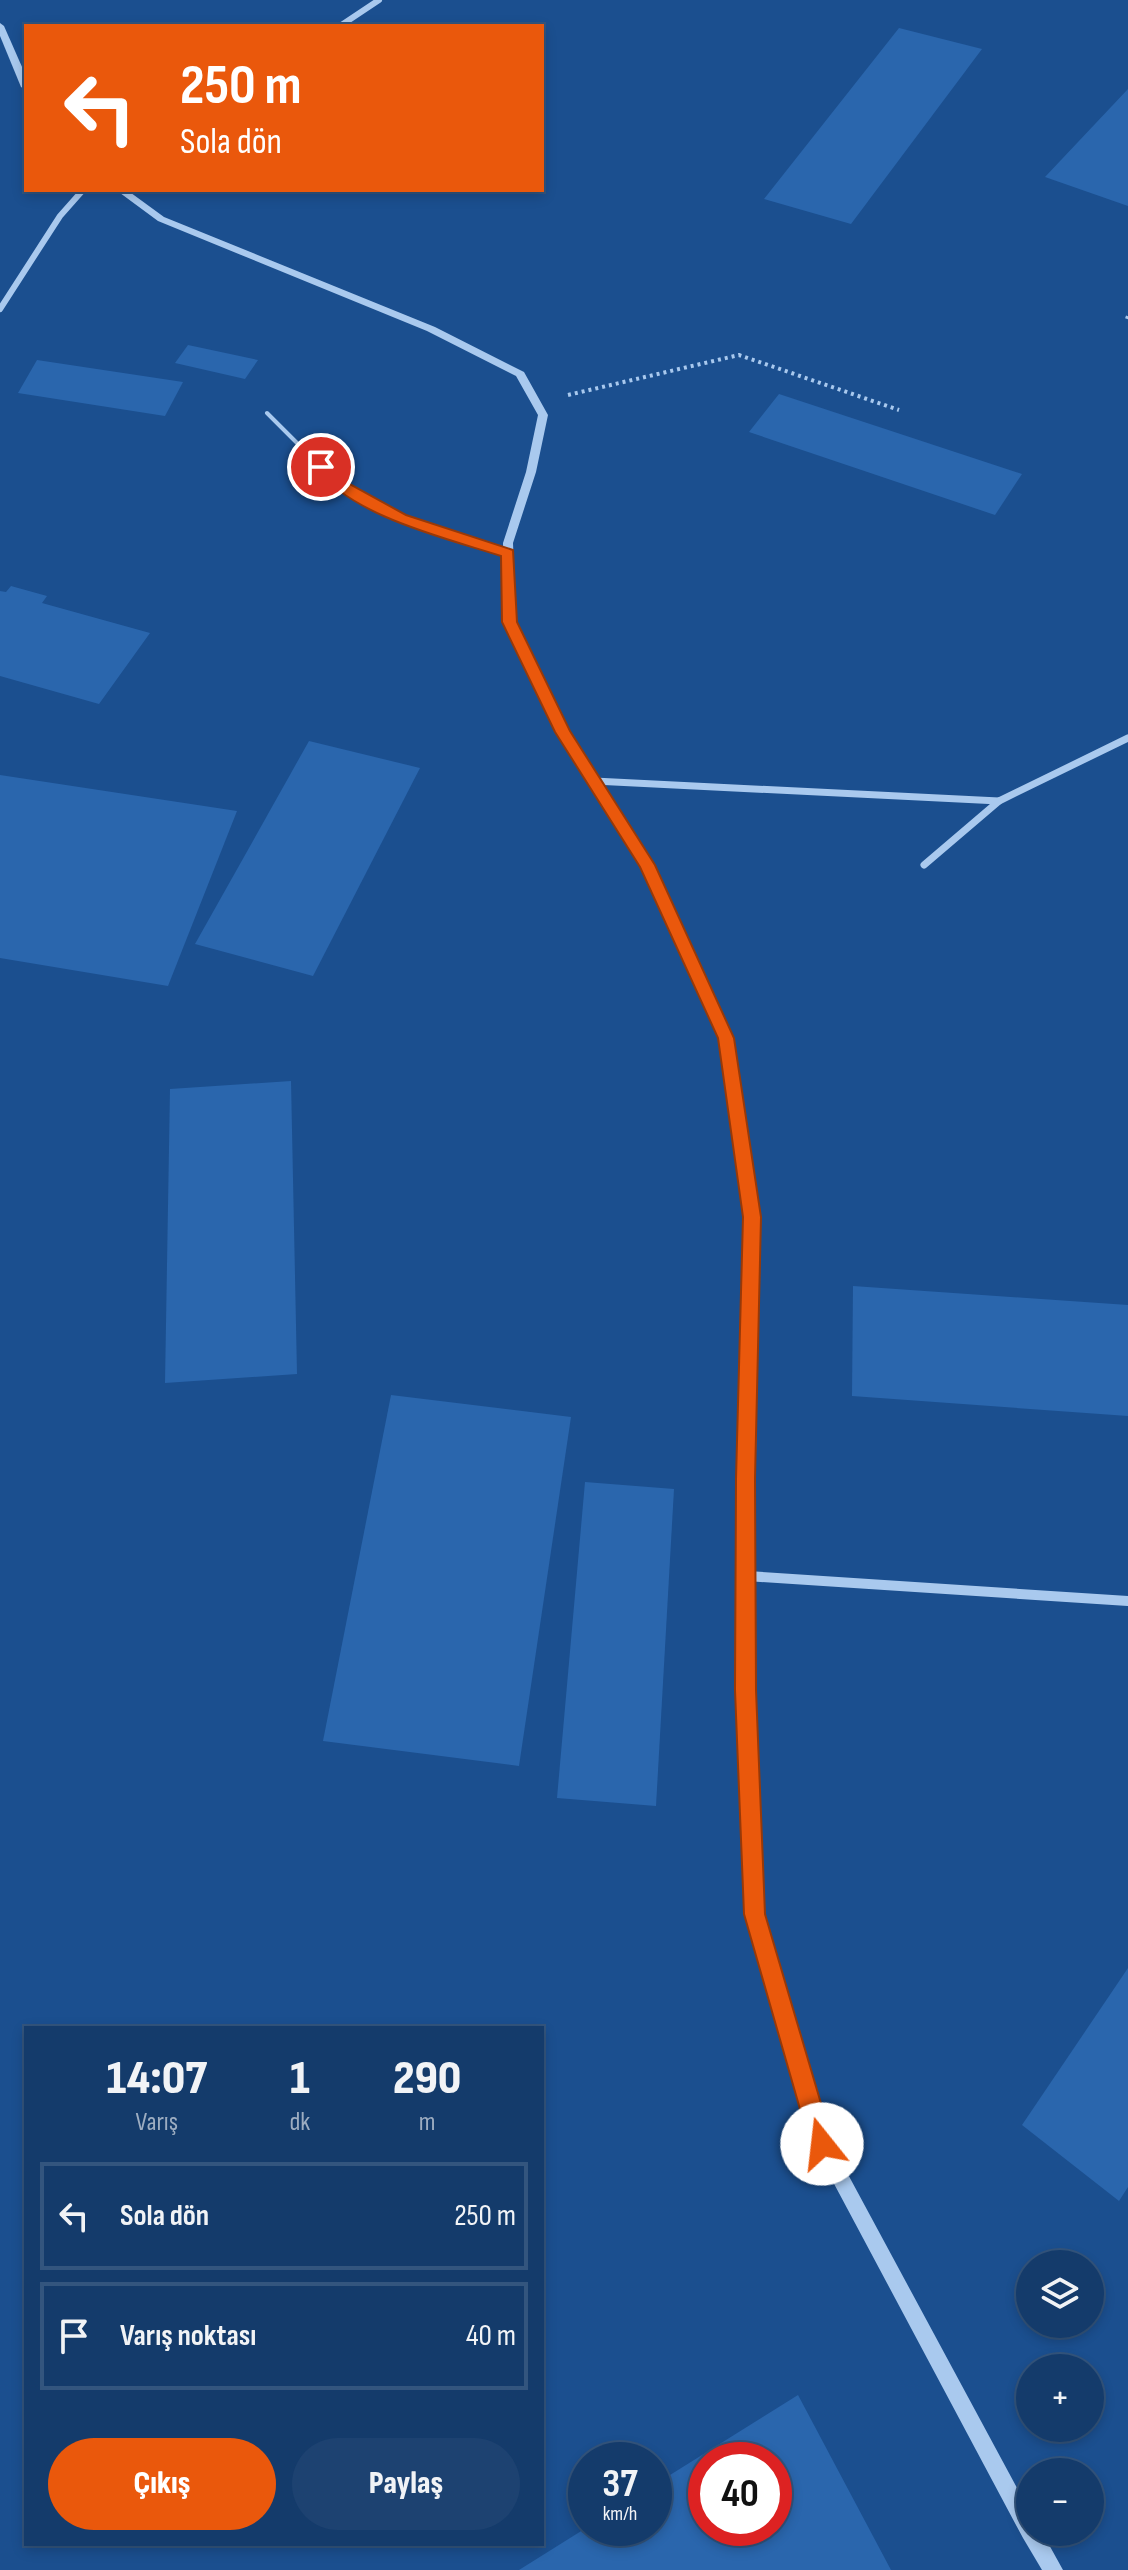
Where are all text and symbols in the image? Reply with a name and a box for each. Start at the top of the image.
text: 250 m [180,53,302,120]
icon: left [48,56,152,160]
text: Sola dön [180,121,282,164]
pin [287,433,355,501]
icon: arrive [299,445,343,489]
text: 14:07 [107,2050,207,2107]
text: 1 [290,2050,310,2107]
text: 290 [393,2050,461,2107]
position arrow [780,2102,864,2186]
text: Varış [135,2107,178,2138]
text: dk [290,2107,310,2138]
text: m [419,2107,435,2138]
icon: left [52,2194,96,2238]
text: Sola dön [120,2198,209,2234]
text: 250 m [454,2198,516,2234]
map controls [1016,2250,1104,2546]
button: layers [1016,2250,1104,2338]
icon: arrive [52,2314,96,2358]
text: Varış noktası [120,2318,256,2354]
text: 40 m [466,2318,516,2354]
button: + [1016,2354,1104,2442]
button: Çıkış [48,2438,276,2530]
button: Paylaş [292,2438,520,2530]
speed limit sign: 40 [688,2442,792,2546]
button: − [1016,2458,1104,2546]
text: 37 [602,2460,638,2508]
text: km/h [603,2502,637,2526]

